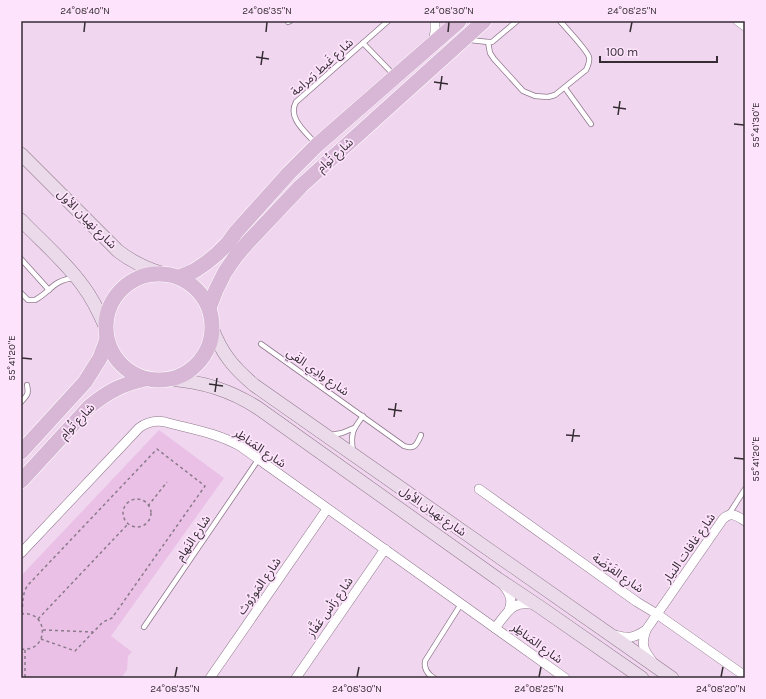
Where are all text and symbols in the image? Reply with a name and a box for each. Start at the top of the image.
text: 24°08'40"N [60,5,110,17]
text: 24°08'35"N [242,5,292,17]
text: 24°08'30"N [424,5,474,17]
text: 24°08'25"N [607,5,657,17]
street label: شارع غَيط رَمرامة [288,35,357,100]
scale bar [600,38,717,64]
text: 100 m [606,45,638,59]
text: 55°41'30"E [750,102,762,148]
street label: شارع تُوام [313,134,357,176]
street label: شارع نهيان الأول [53,186,120,253]
text: 55°41'20"E [6,335,18,381]
street label: شارع وادِي الفَي [283,345,352,401]
street label: شارع تُوام [56,400,99,443]
street label: شارع المَناظِر [229,425,289,472]
text: 55°41'20"E [750,436,762,482]
street label: شارع نهيان الأول [396,483,469,541]
street label: شارع غافات النيار [659,510,720,588]
street label: شارع النَهام [173,513,215,564]
street label: شارع الفَرْضَة [589,550,646,597]
street label: شارع المَورُوث [234,555,285,618]
street label: شارع رَأس عَفَّاز [302,573,358,642]
street label: شارع المَناظِر [507,619,565,668]
text: 24°08'35"N [150,683,200,695]
text: 24°08'30"N [332,683,382,695]
text: 24°08'25"N [514,683,564,695]
text: 24°08'20"N [696,683,746,695]

